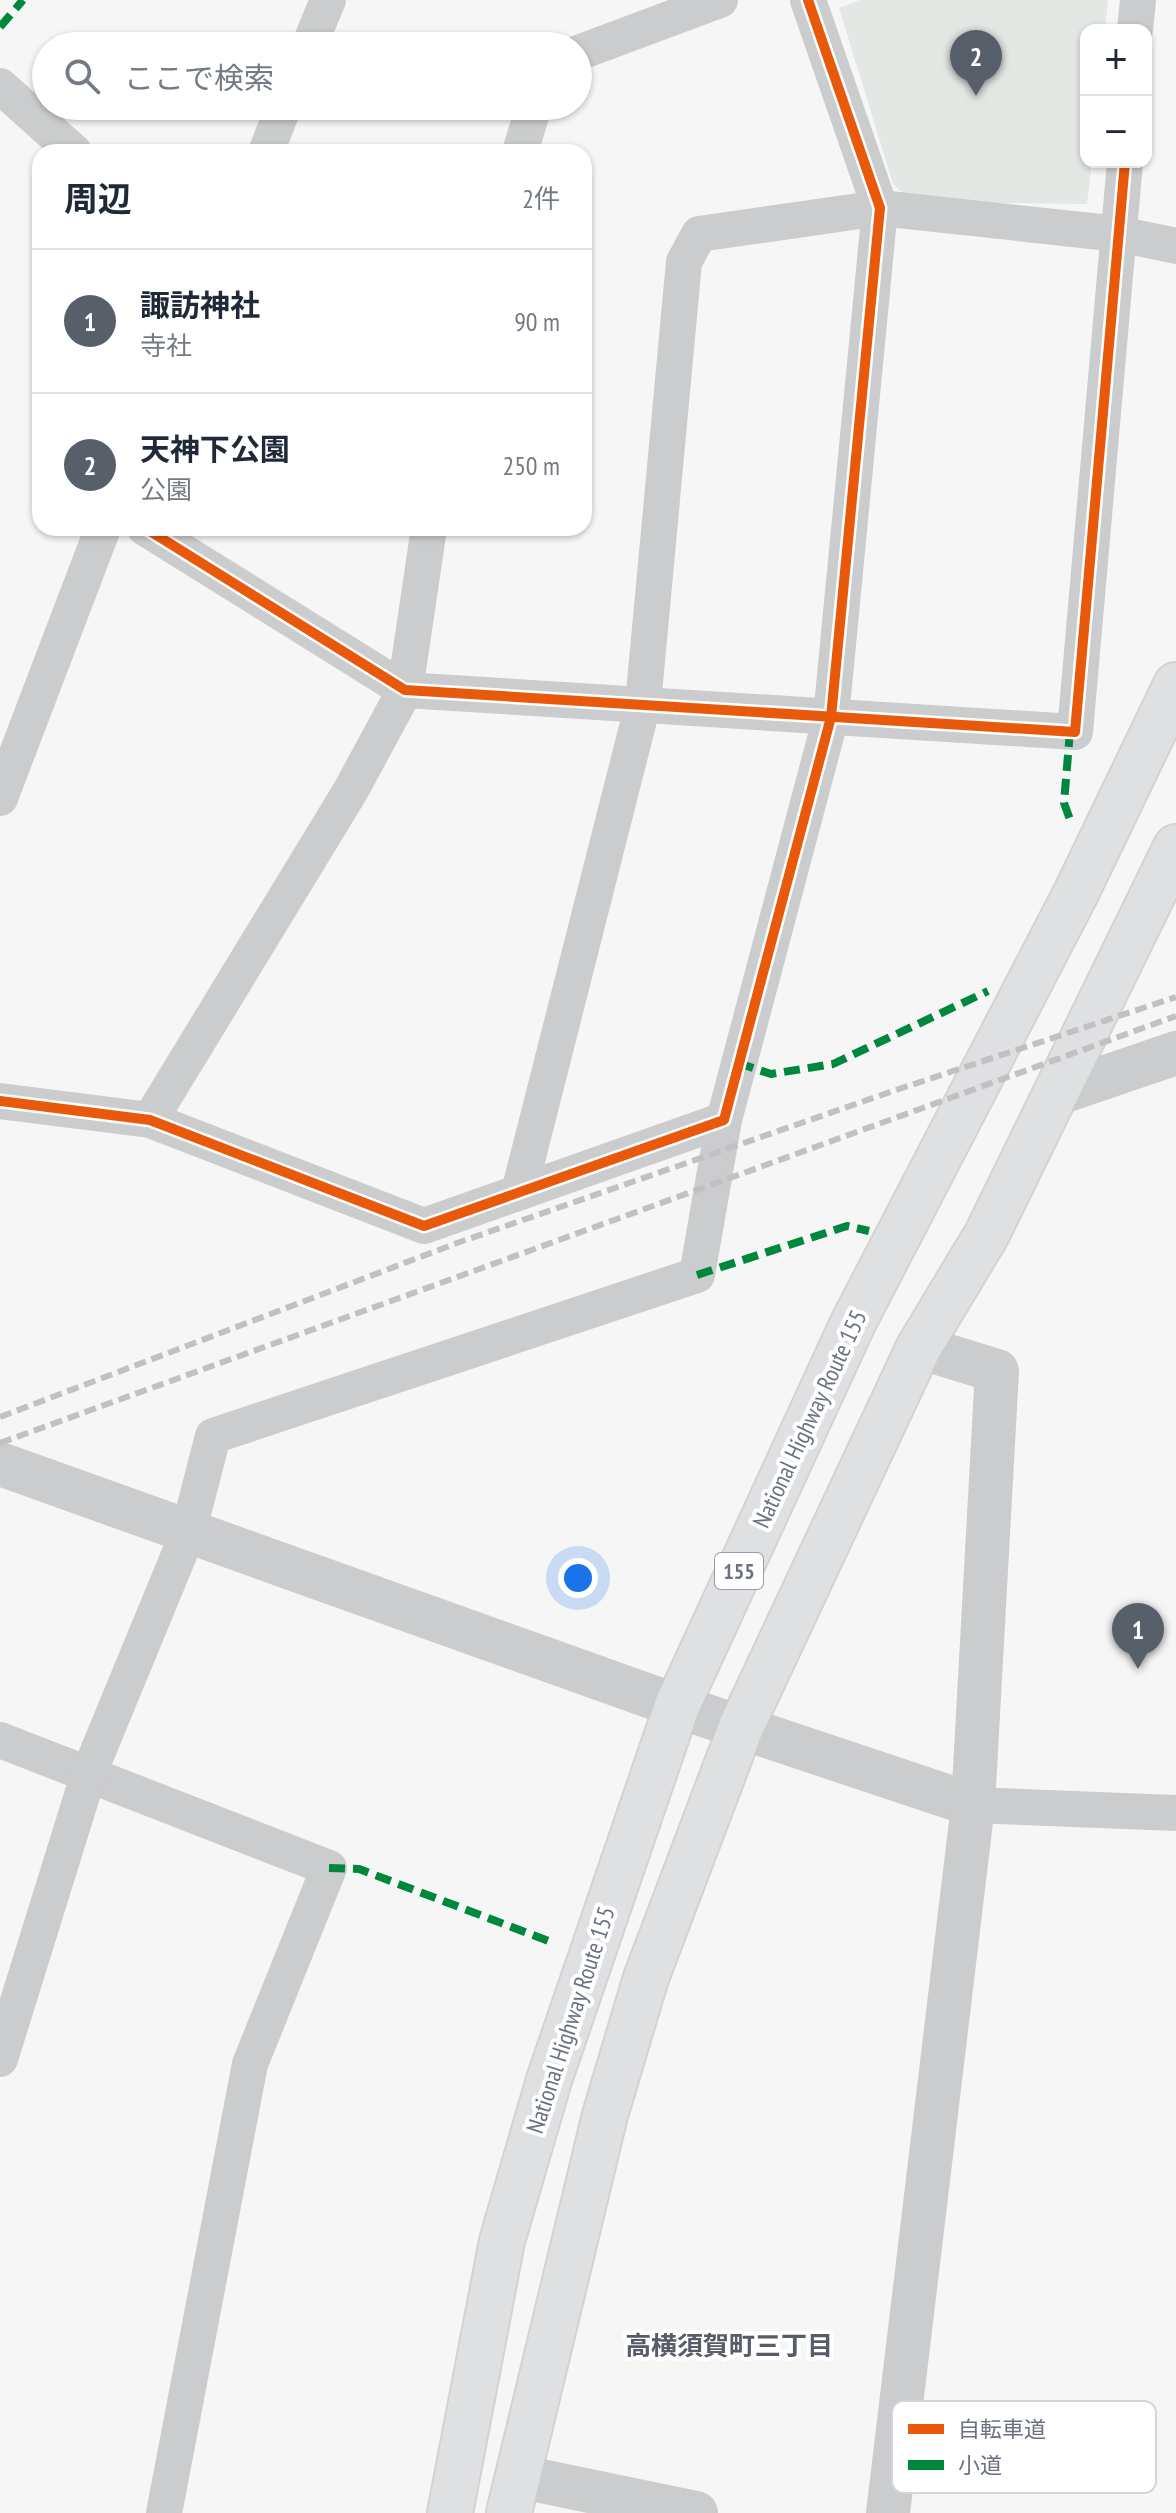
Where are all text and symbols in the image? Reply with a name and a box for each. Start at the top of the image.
map controls [1080,24,1152,168]
button: + [1080,24,1152,96]
pin: 2 [950,30,1002,96]
search box [32,32,592,120]
icon: search [60,54,104,98]
text: ここで検索 [124,58,274,97]
button: − [1080,96,1152,168]
text: 周辺 [64,176,132,220]
text: 2件 [522,182,560,215]
text: 諏訪神社 [140,285,260,324]
text: 1 [84,305,96,338]
text: 90 m [514,305,560,338]
text: 寺社 [140,329,192,362]
text: 天神下公園 [140,429,290,468]
text: 2 [84,449,96,482]
text: 250 m [502,449,560,482]
text: 公園 [140,473,192,506]
street label: National Highway Route 155 [745,1305,874,1533]
road number: 155 [715,1553,763,1589]
your location [558,1558,598,1598]
pin: 1 [1112,1603,1164,1669]
street label: National Highway Route 155 [519,1902,622,2137]
district label: 高横須賀町三丁目 [625,2329,833,2362]
legend [892,2401,1156,2493]
text: 自転車道 [958,2415,1046,2443]
text: 小道 [958,2451,1002,2479]

